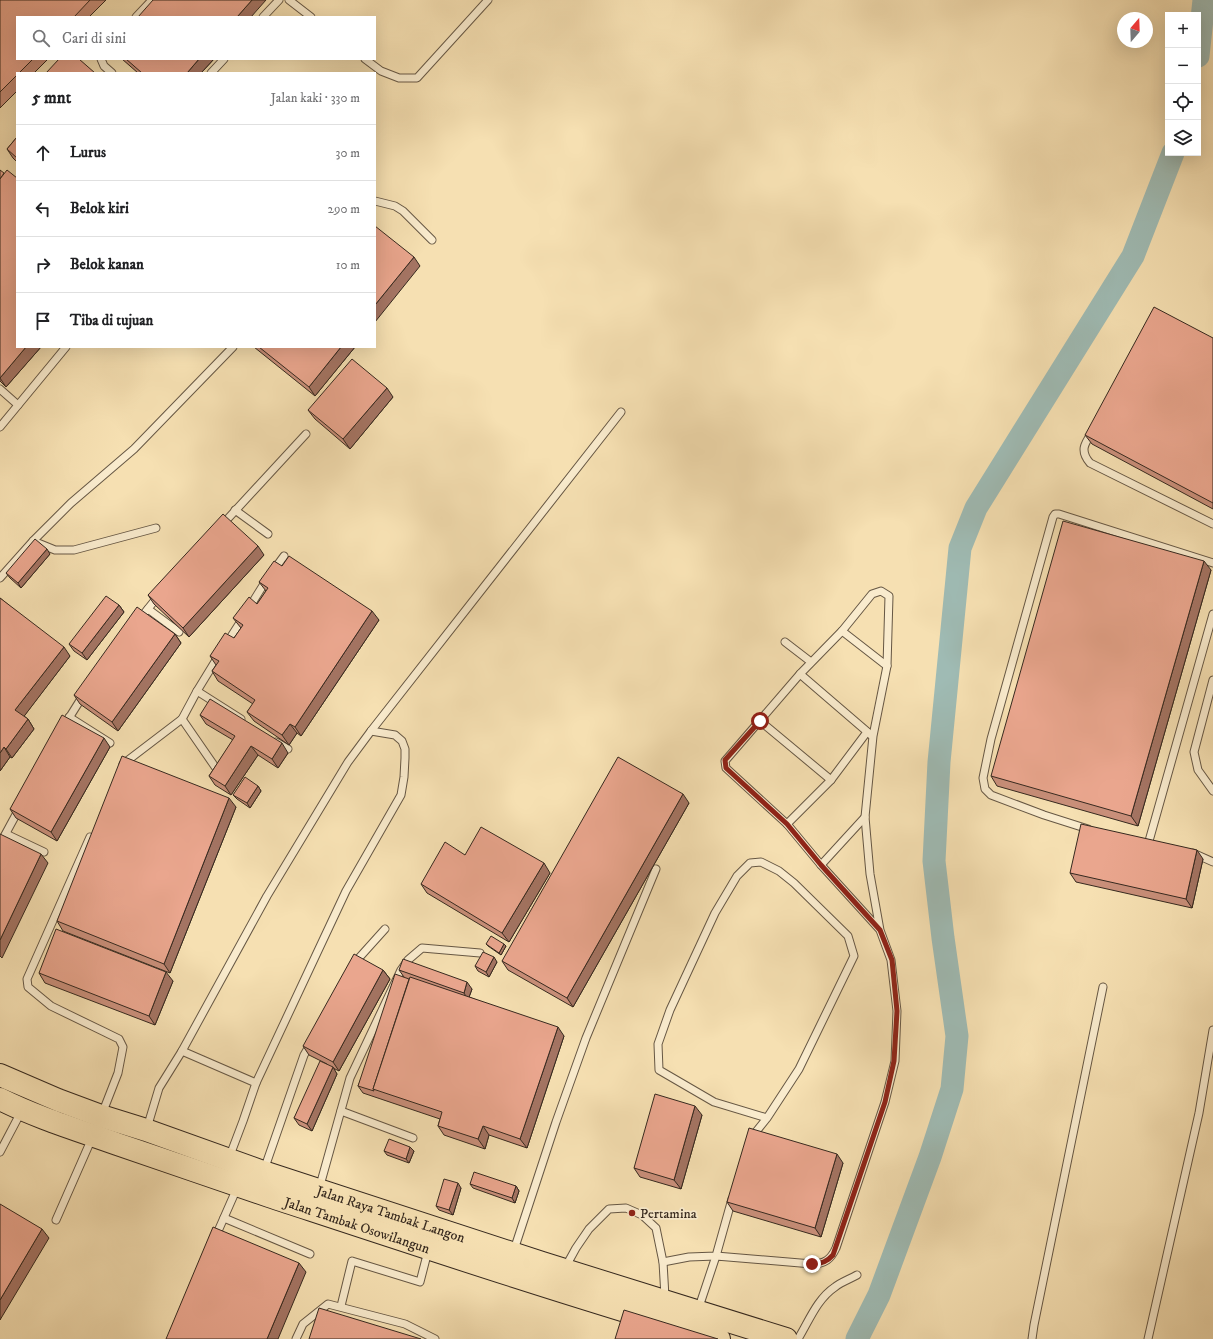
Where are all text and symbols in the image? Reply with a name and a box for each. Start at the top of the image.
north arrow [1117,12,1153,48]
map controls [1165,12,1201,156]
button: + [1165,12,1201,48]
search box [16,16,376,60]
icon: search [30,27,52,49]
text: Cari di sini [62,29,126,48]
button: − [1165,48,1201,84]
button: locate [1165,84,1201,120]
text: 5 mnt [32,87,71,109]
text: Jalan kaki · 330 m [271,90,360,106]
button: layers [1165,120,1201,156]
icon: ahead [32,142,54,164]
text: Lurus [70,143,106,162]
text: 30 m [336,145,360,161]
icon: left [32,198,54,220]
text: Belok kiri [70,199,129,218]
text: 290 m [328,201,360,217]
icon: right [32,254,54,276]
text: Belok kanan [70,255,144,274]
text: 10 m [336,257,360,273]
icon: arrive [32,310,54,332]
text: Tiba di tujuan [70,311,153,330]
route start [751,712,769,730]
street label: Jalan Raya Tambak Langon [312,1181,468,1247]
street label: Jalan Tambak Osowilangun [280,1193,433,1258]
place label: Pertamina [640,1205,697,1223]
marker: Pertamina [627,1208,637,1218]
route end [803,1255,821,1273]

